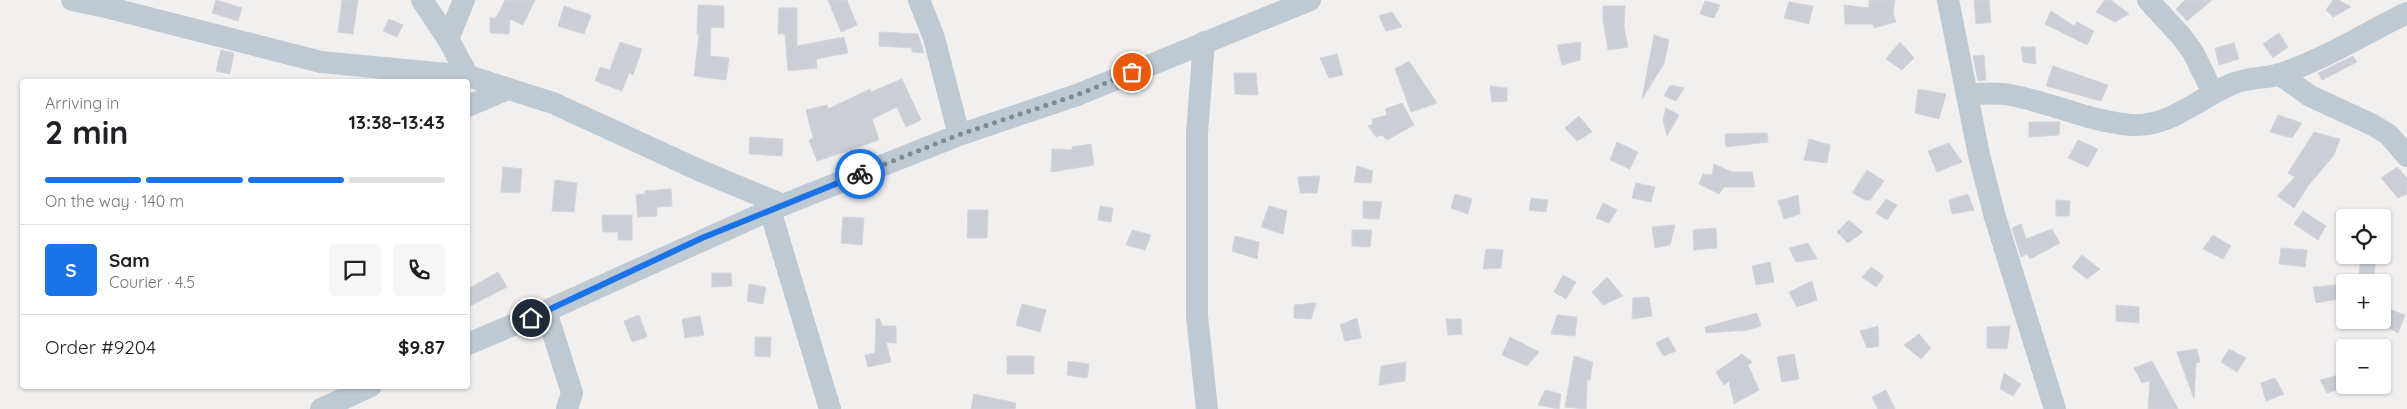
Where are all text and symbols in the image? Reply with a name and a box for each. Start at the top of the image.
pin [1111,51,1153,93]
icon: bag [1118,58,1146,86]
text: Arriving in [45,93,119,113]
text: 13:38–13:43 [348,110,445,134]
text: 2 min [45,112,128,152]
courier [835,149,885,199]
icon: bike [846,160,874,188]
text: On the way · 140 m [45,191,184,211]
map controls [2336,209,2391,394]
button: locate [2336,209,2391,264]
button: chat [329,244,381,296]
button: phone [393,244,445,296]
text: Sam [109,248,150,272]
text: S [65,258,77,282]
text: Courier · 4.5 [109,272,195,292]
button: + [2336,274,2391,329]
pin [510,297,552,339]
icon: home [517,304,545,332]
text: Order #9204 [45,335,156,359]
text: $9.87 [398,335,445,359]
button: − [2336,339,2391,394]

